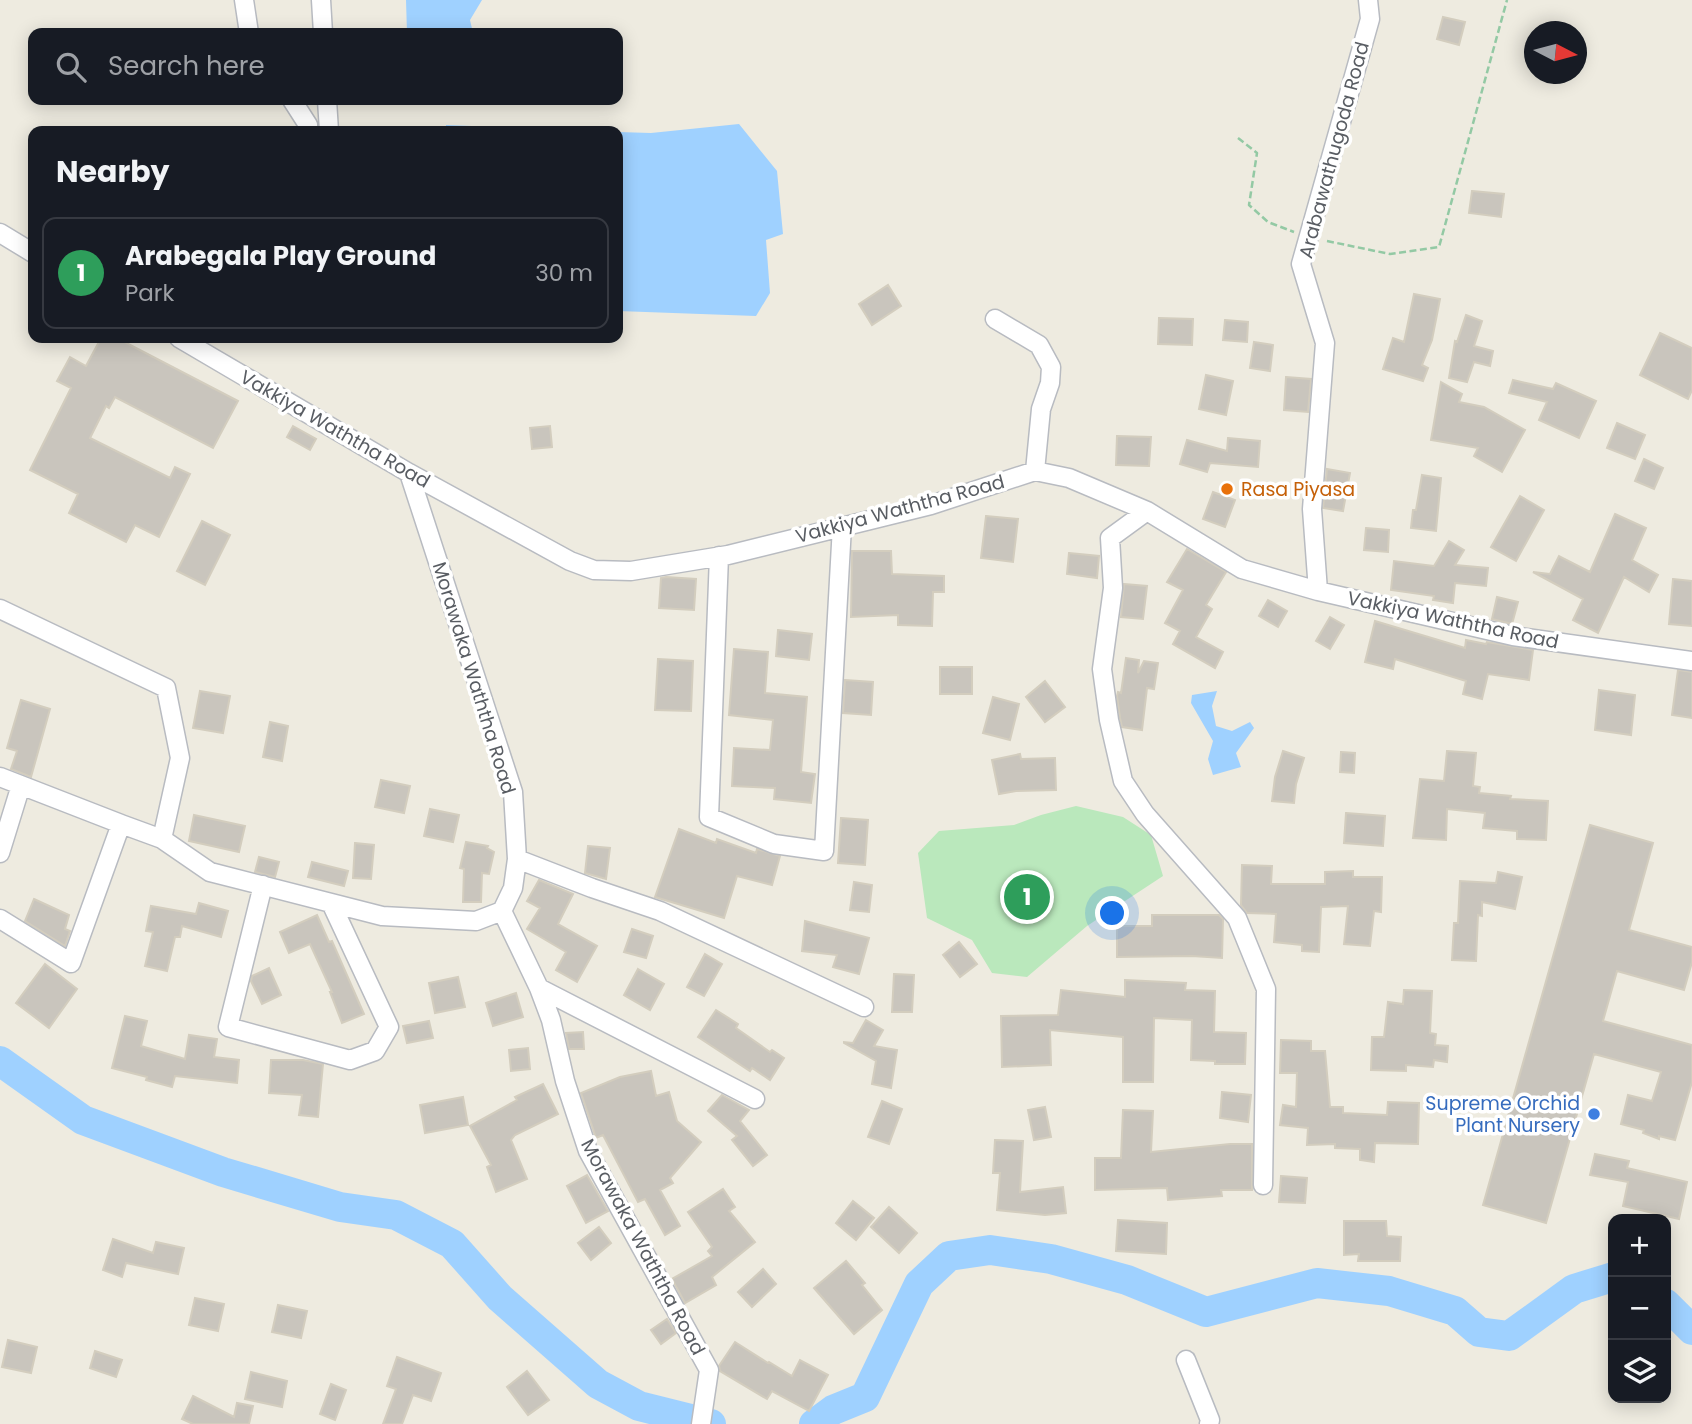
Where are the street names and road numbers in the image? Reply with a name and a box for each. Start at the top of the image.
street label: Arabawathugoda Road [1292,39,1376,261]
street label: Vakkiya Waththa Road [235,363,435,495]
street label: Vakkiya Waththa Road [792,468,1008,550]
street label: Morawaka Waththa Road [426,559,522,797]
street label: Vakkiya Waththa Road [1345,584,1561,656]
street label: Morawaka Waththa Road [574,1134,712,1360]

